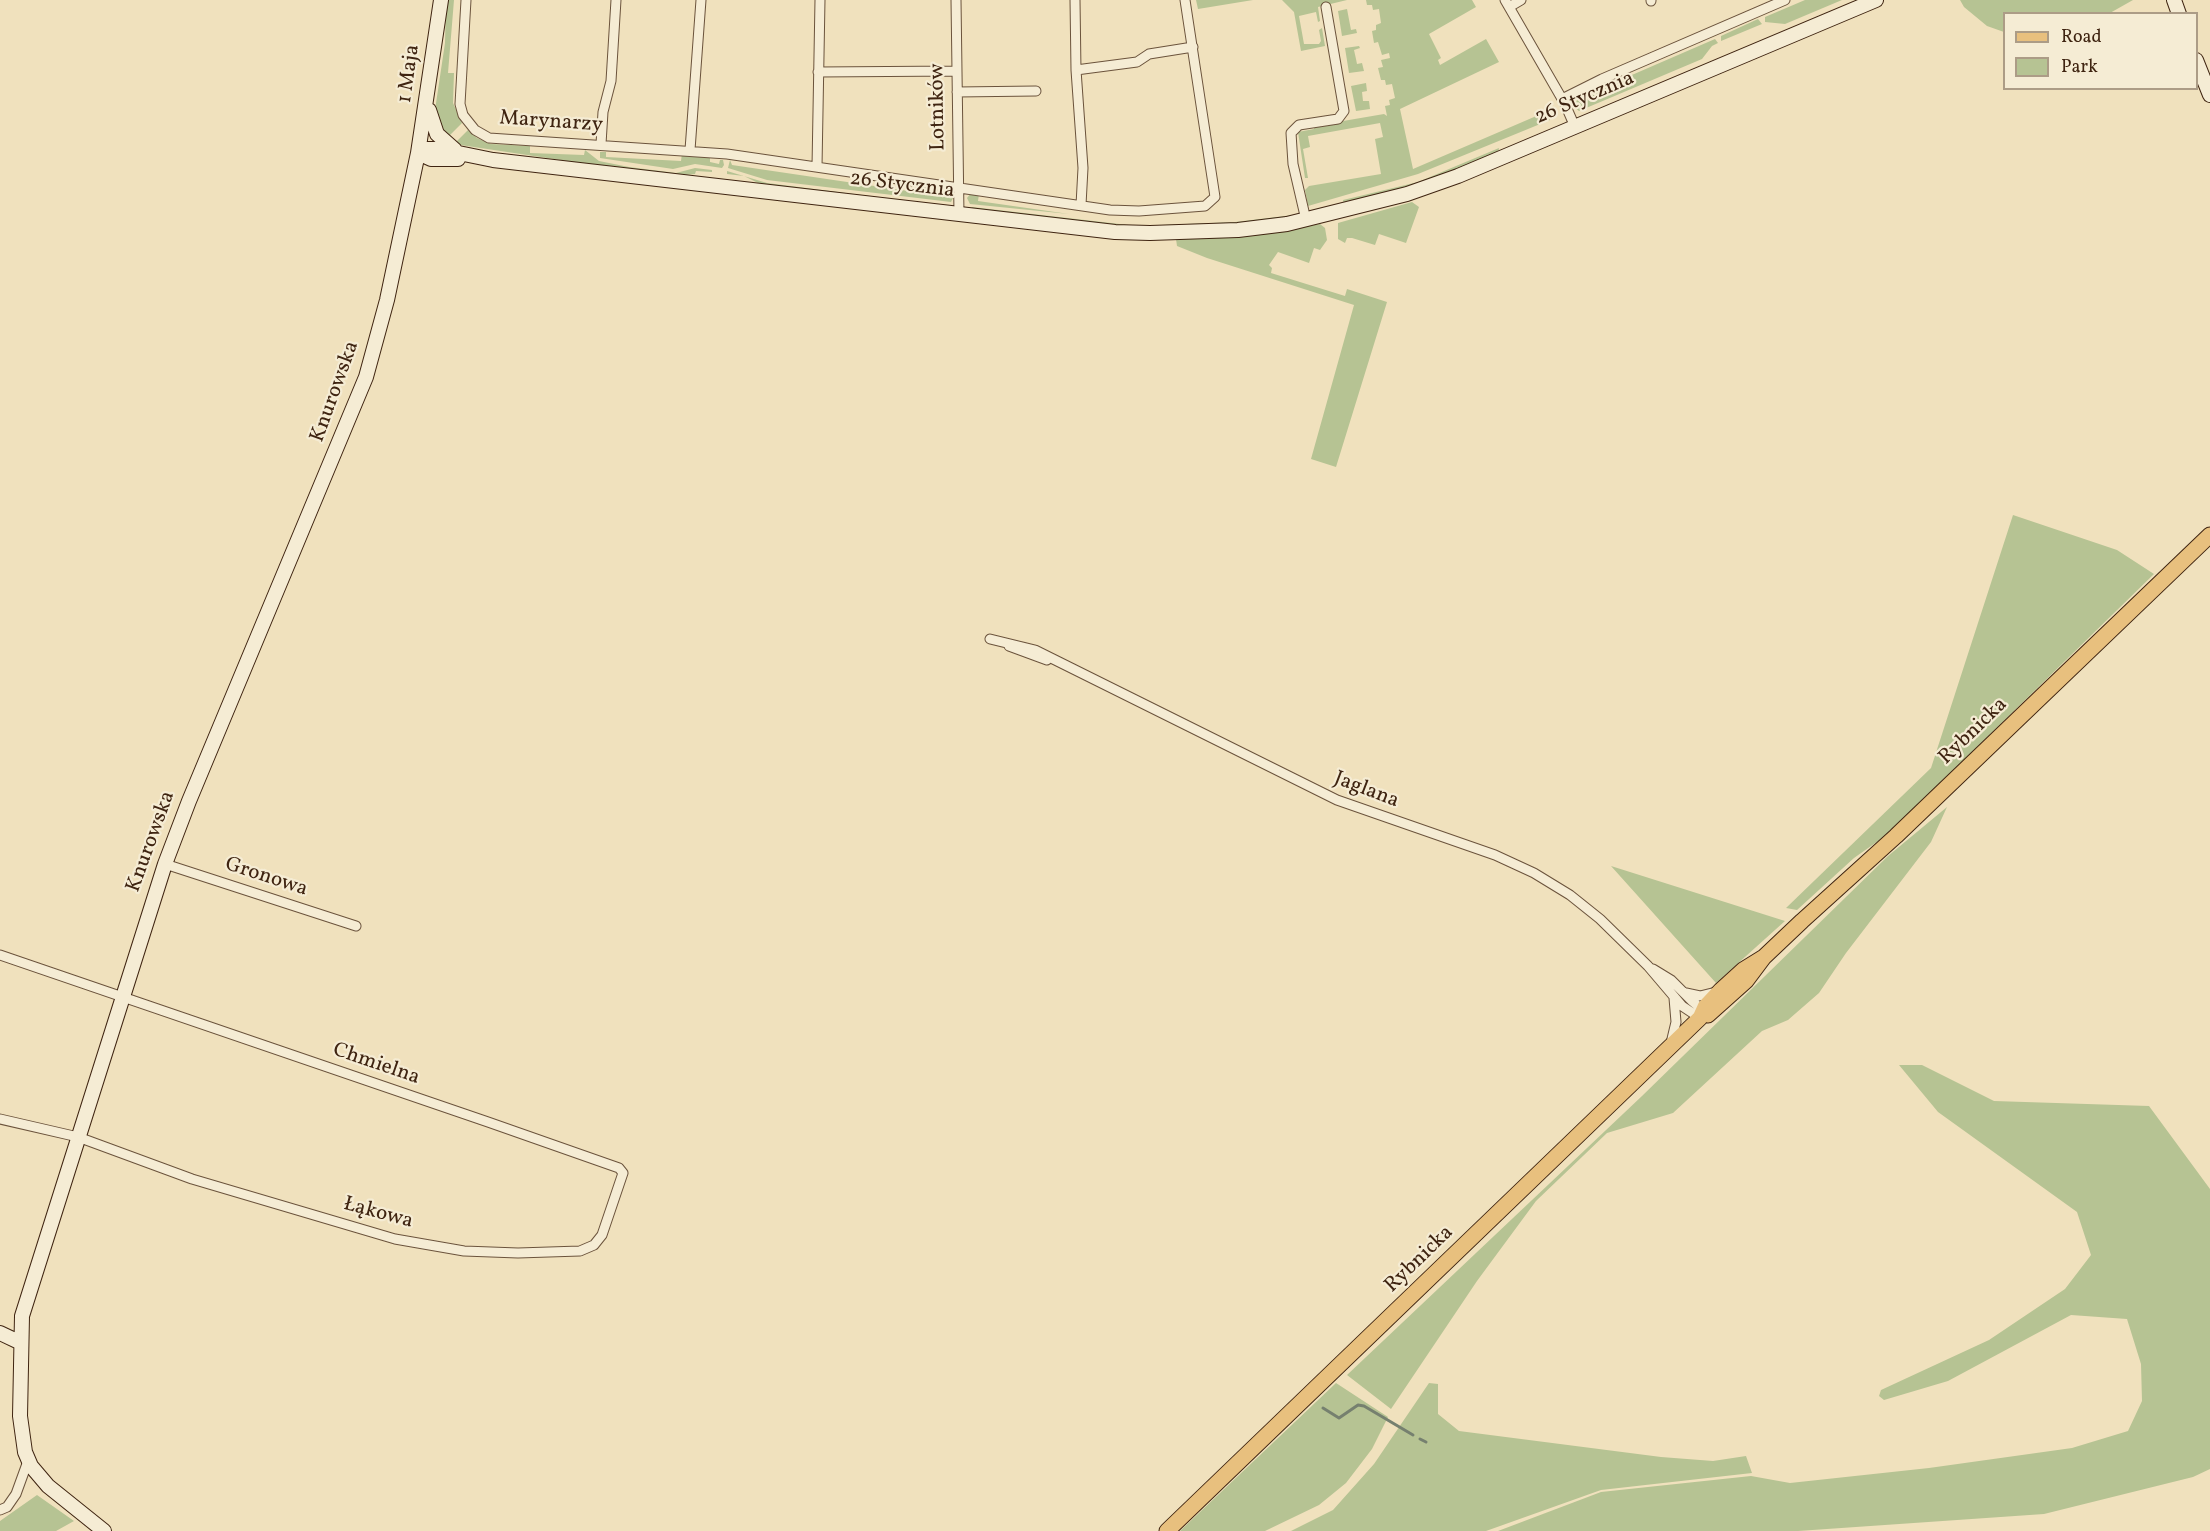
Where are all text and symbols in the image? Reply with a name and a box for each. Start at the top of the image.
legend [2003,12,2198,90]
text: Road [2061,25,2102,50]
street label: 1 Maja [393,43,427,105]
text: Park [2061,55,2098,80]
street label: Lotników [926,63,952,151]
street label: 26 Stycznia [1532,67,1638,131]
street label: Marynarzy [498,107,604,139]
street label: 26 Stycznia [848,167,956,205]
street label: Knurowska [306,338,366,446]
street label: Rybnicka [1934,693,2014,771]
street label: Jaglana [1330,767,1402,815]
street label: Knurowska [122,788,182,896]
street label: Gronowa [221,853,311,903]
street label: Chmielna [329,1038,423,1092]
street label: Łąkowa [340,1193,416,1235]
street label: Rybnicka [1380,1221,1460,1299]

